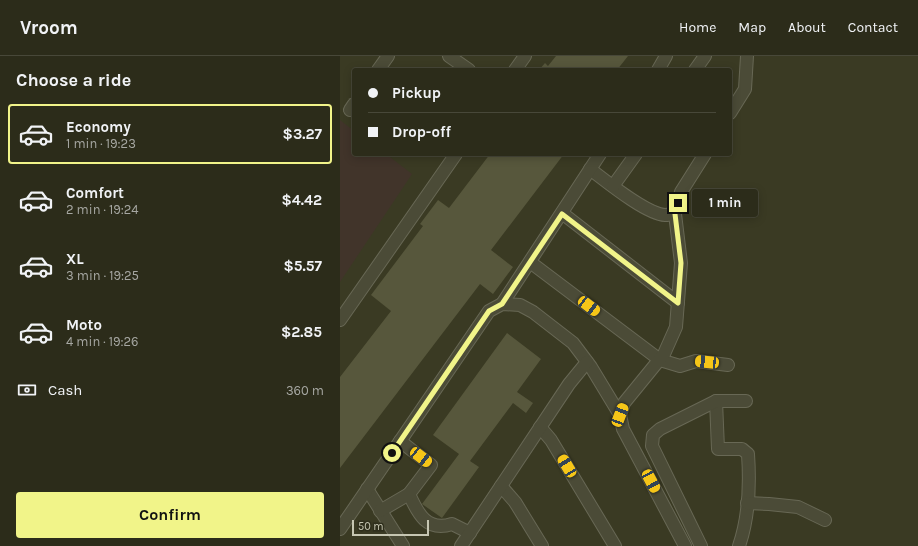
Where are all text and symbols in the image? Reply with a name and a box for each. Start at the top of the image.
text: Vroom [20,17,78,39]
text: Home [679,19,716,36]
text: Map [738,19,766,36]
text: About [788,19,826,36]
text: Contact [848,19,898,36]
text: Choose a ride [16,69,131,91]
text: Pickup [392,84,441,102]
icon: car [18,116,54,152]
text: Economy [66,118,131,136]
text: Drop-off [392,123,451,141]
text: $3.27 [283,125,322,143]
text: 1 min · 19:23 [66,136,136,151]
icon: car [18,182,54,218]
text: Comfort [66,184,124,202]
callout: 1 min [692,189,758,217]
text: $4.42 [282,191,322,209]
route end [669,194,687,212]
text: 1 min [709,195,741,210]
text: 2 min · 19:24 [66,202,139,217]
icon: car [18,248,54,284]
text: XL [66,250,84,268]
text: $5.57 [284,257,322,275]
text: 3 min · 19:25 [66,268,139,283]
car [576,294,602,318]
icon: car [18,314,54,350]
text: Moto [66,316,102,334]
text: $2.85 [281,323,322,341]
text: 4 min · 19:26 [66,334,139,349]
car [694,355,720,369]
icon: cash [16,379,38,401]
text: Cash [48,381,82,399]
text: 360 m [286,383,324,398]
car [610,402,630,428]
route start [383,444,401,462]
car [408,445,434,469]
car [556,453,578,479]
car [640,468,662,494]
button: Confirm [16,492,324,538]
scale bar [352,518,429,537]
text: 50 m [358,520,384,533]

